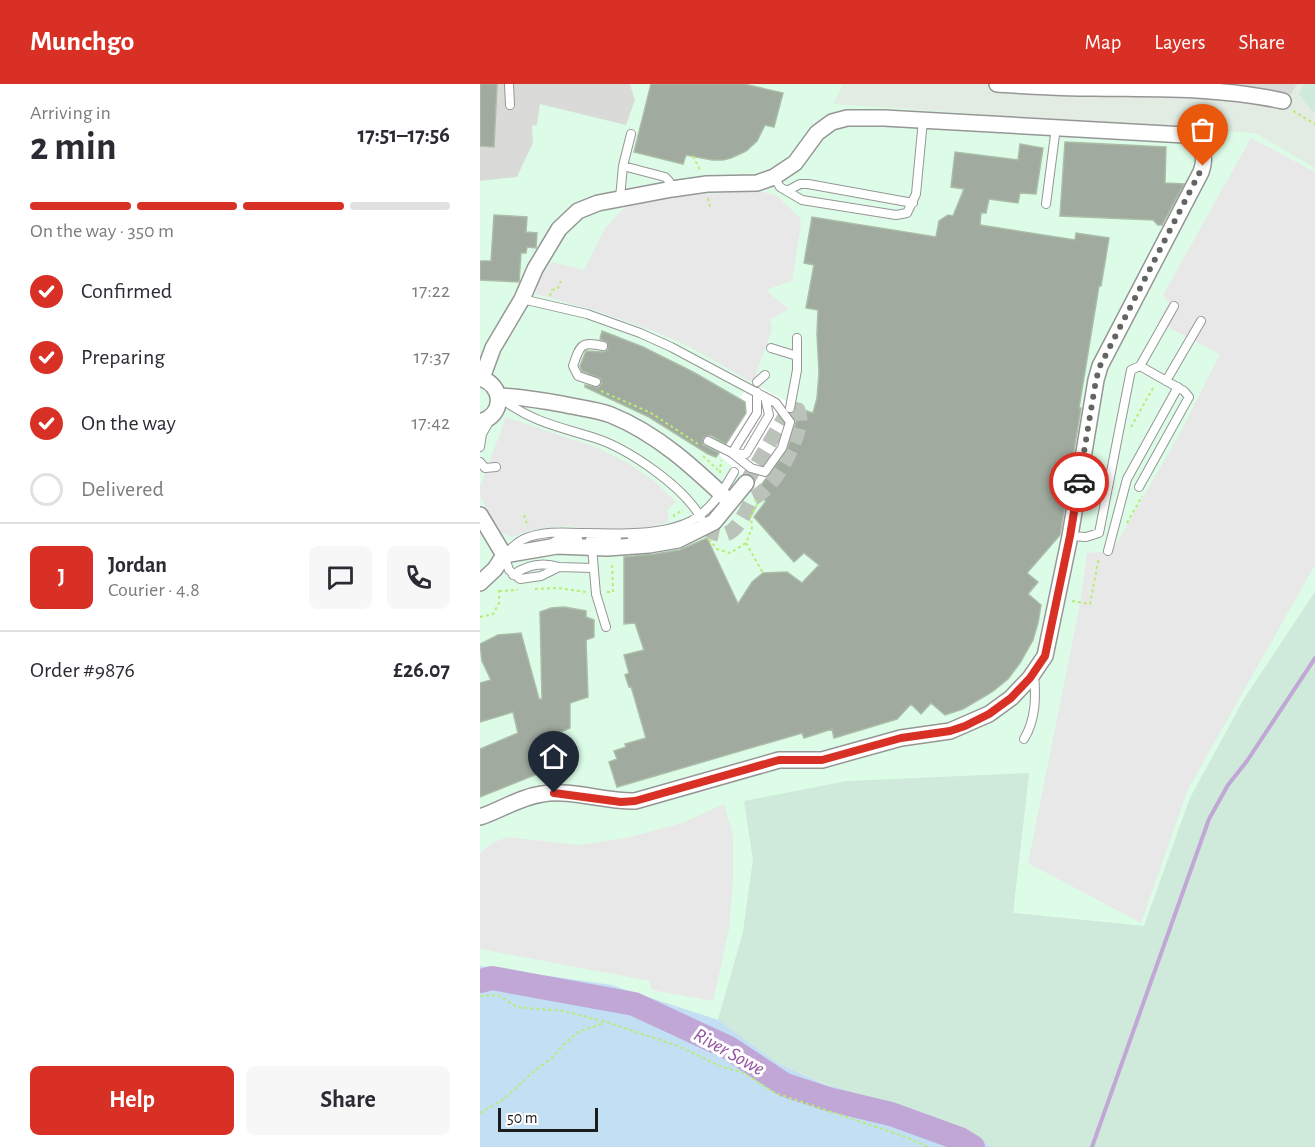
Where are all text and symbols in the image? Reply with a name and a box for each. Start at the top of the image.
text: Munchgo [30,28,134,56]
text: Map [1085,32,1121,53]
text: Layers [1154,32,1205,53]
text: Share [1238,32,1285,53]
text: Arriving in [30,103,111,123]
pin [1177,104,1228,166]
icon: bag [1186,113,1219,146]
text: 17:51–17:56 [357,124,450,146]
text: 2 min [30,128,117,167]
text: On the way · 350 m [30,221,174,241]
icon: check [30,275,63,308]
text: Confirmed [81,280,172,302]
text: 17:22 [412,281,450,301]
icon: check [30,341,63,374]
text: Preparing [81,346,165,368]
text: 17:37 [414,347,450,367]
icon: check [30,407,63,440]
text: On the way [81,412,176,434]
text: 17:42 [411,413,450,433]
courier [1049,452,1109,512]
icon: car [1063,466,1096,499]
text: Delivered [81,478,164,500]
button: chat [309,546,372,609]
button: phone [387,546,450,609]
text: Jordan [108,554,167,576]
text: J [58,566,65,588]
text: Courier · 4.8 [108,580,200,600]
text: Order #9876 [30,659,135,681]
text: £26.07 [393,659,450,681]
pin [528,731,579,793]
icon: home [537,740,570,773]
water label: River Sowe [690,1025,768,1080]
button: Help [30,1066,234,1135]
button: Share [246,1066,450,1135]
scale bar [498,1105,598,1132]
text: 50 m [507,1110,538,1126]

